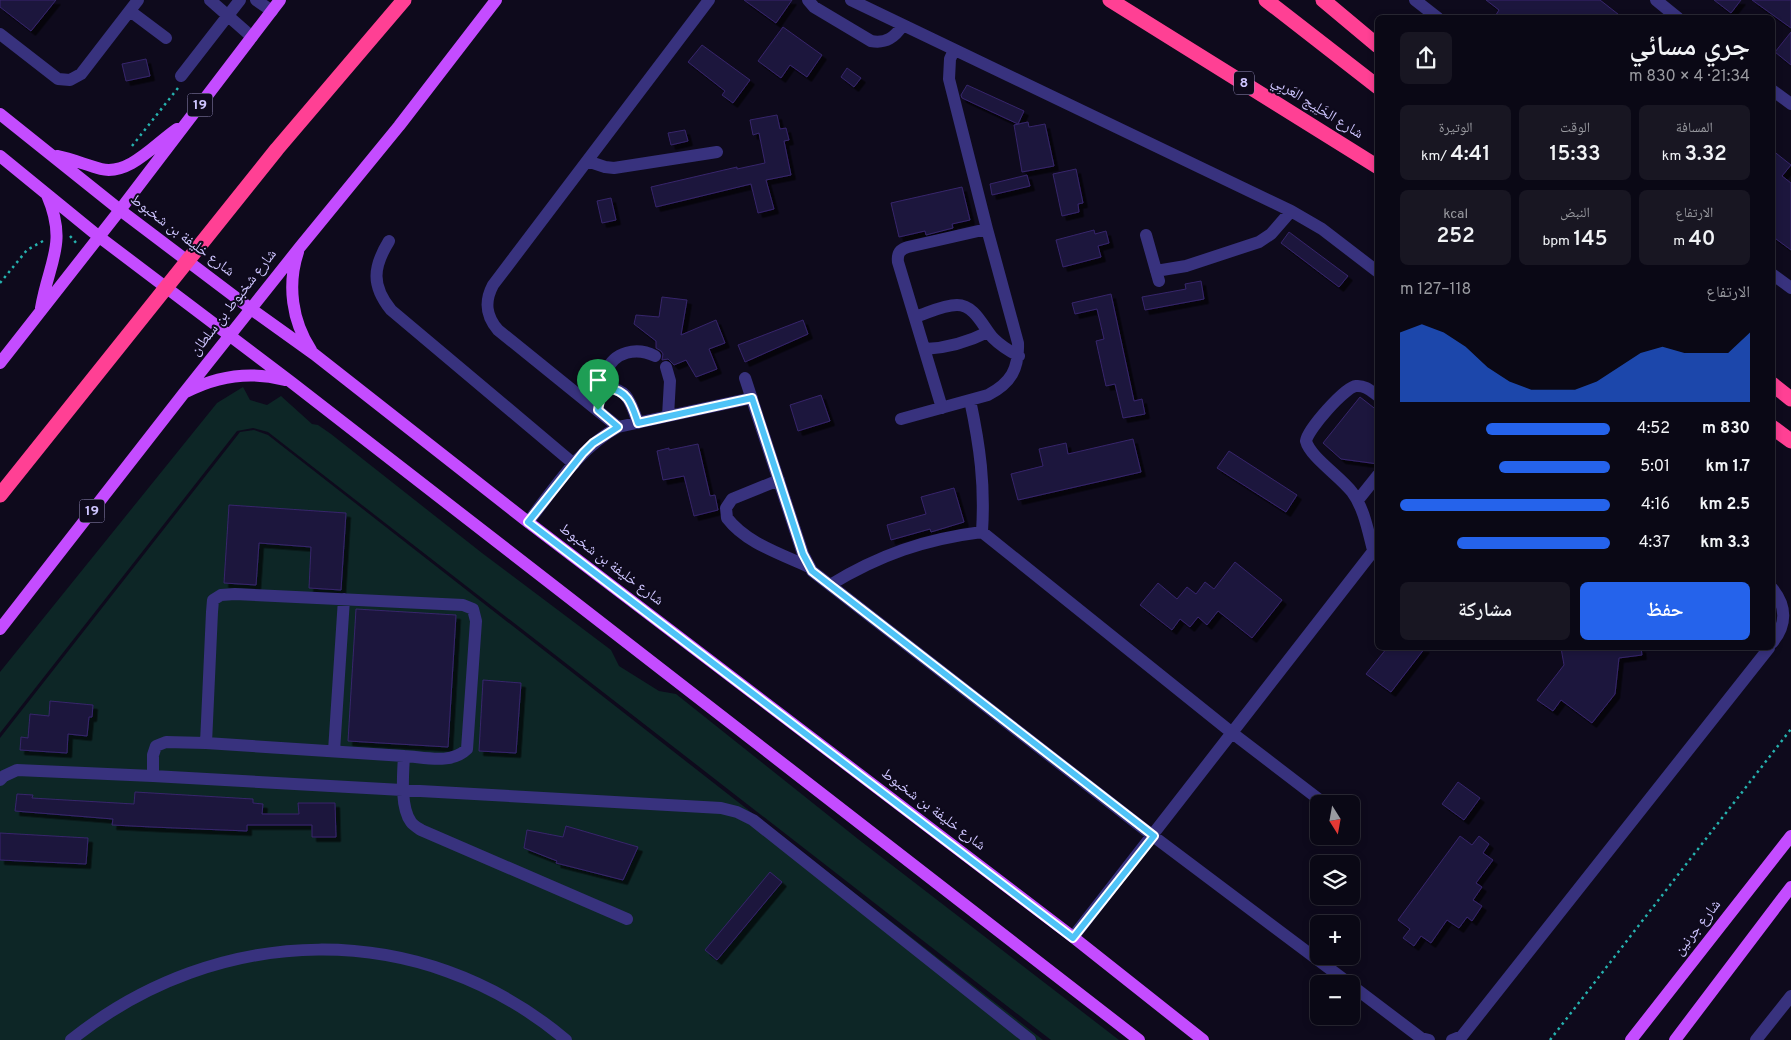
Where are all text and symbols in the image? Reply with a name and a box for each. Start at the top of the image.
text: جري مسائي [1629,30,1750,66]
button: share [1400,32,1452,84]
text: 21:34 · 4 × 830 m [1629,67,1750,87]
road number: 8 [1234,72,1254,95]
street label: شارع الخَلِيج العَربِي [1267,72,1367,145]
road number: 19 [188,94,212,116]
text: الوتيرة [1439,120,1473,137]
text: الوقت [1560,120,1590,137]
text: المسافة [1676,120,1713,137]
text: 4:41 [1451,141,1490,168]
text: 15:33 [1549,141,1601,168]
text: 3.32 [1685,141,1727,168]
text: /km [1421,148,1451,165]
text: km [1662,148,1685,165]
street label: شارع خليفة بن شخبوط [126,190,238,282]
text: النبض [1560,205,1590,222]
text: الارتفاع [1675,205,1713,222]
text: kcal [1443,206,1468,223]
text: 252 [1436,223,1475,250]
text: 145 [1573,226,1608,253]
text: 40 [1688,226,1715,253]
text: bpm [1542,233,1573,250]
text: m [1673,233,1688,250]
street label: شارع شخبوط بن سلطان [186,246,282,360]
text: 118–127 m [1400,280,1471,300]
text: الارتفاع [1706,283,1750,303]
pin [577,359,619,410]
icon: arrive [584,366,612,394]
text: 4:52 [1637,419,1670,439]
text: 830 m [1702,419,1750,439]
text: 5:01 [1640,457,1670,477]
text: 1.7 km [1705,457,1750,477]
text: 4:16 [1641,495,1670,515]
text: 2.5 km [1700,495,1750,515]
road number: 19 [80,500,104,522]
street label: شارع خليفة بن شخبوط [555,519,667,611]
text: 4:37 [1639,533,1670,553]
text: 3.3 km [1700,533,1750,553]
button: مشاركة [1400,582,1570,640]
button: حفظ [1580,582,1750,640]
street label: شارع خليفة بن شخبوط [877,764,989,856]
north arrow [1310,795,1360,845]
map controls [1310,795,1360,1025]
button: layers [1310,855,1360,905]
street label: شارع جرنين [1670,896,1726,960]
button: + [1310,915,1360,965]
button: − [1310,975,1360,1025]

